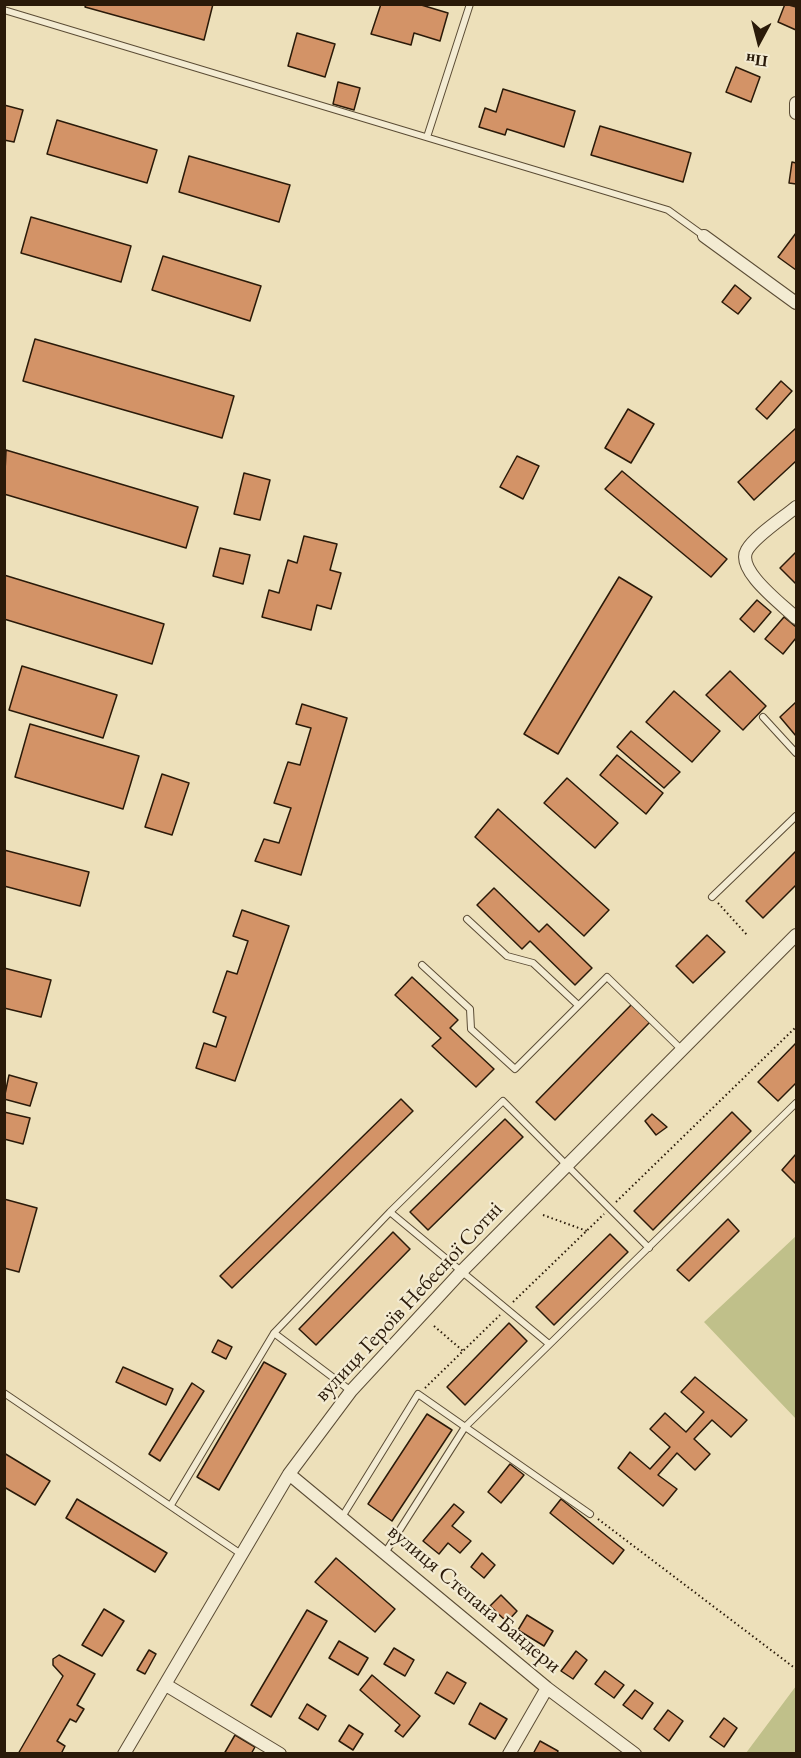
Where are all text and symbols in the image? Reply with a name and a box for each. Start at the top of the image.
north arrow [729,12,789,72]
text: Пн [745,49,769,72]
street label: вулиця Героїв Небесної Сотні [309,1197,509,1407]
street label: вулиця Степана Бандери [382,1519,566,1679]

